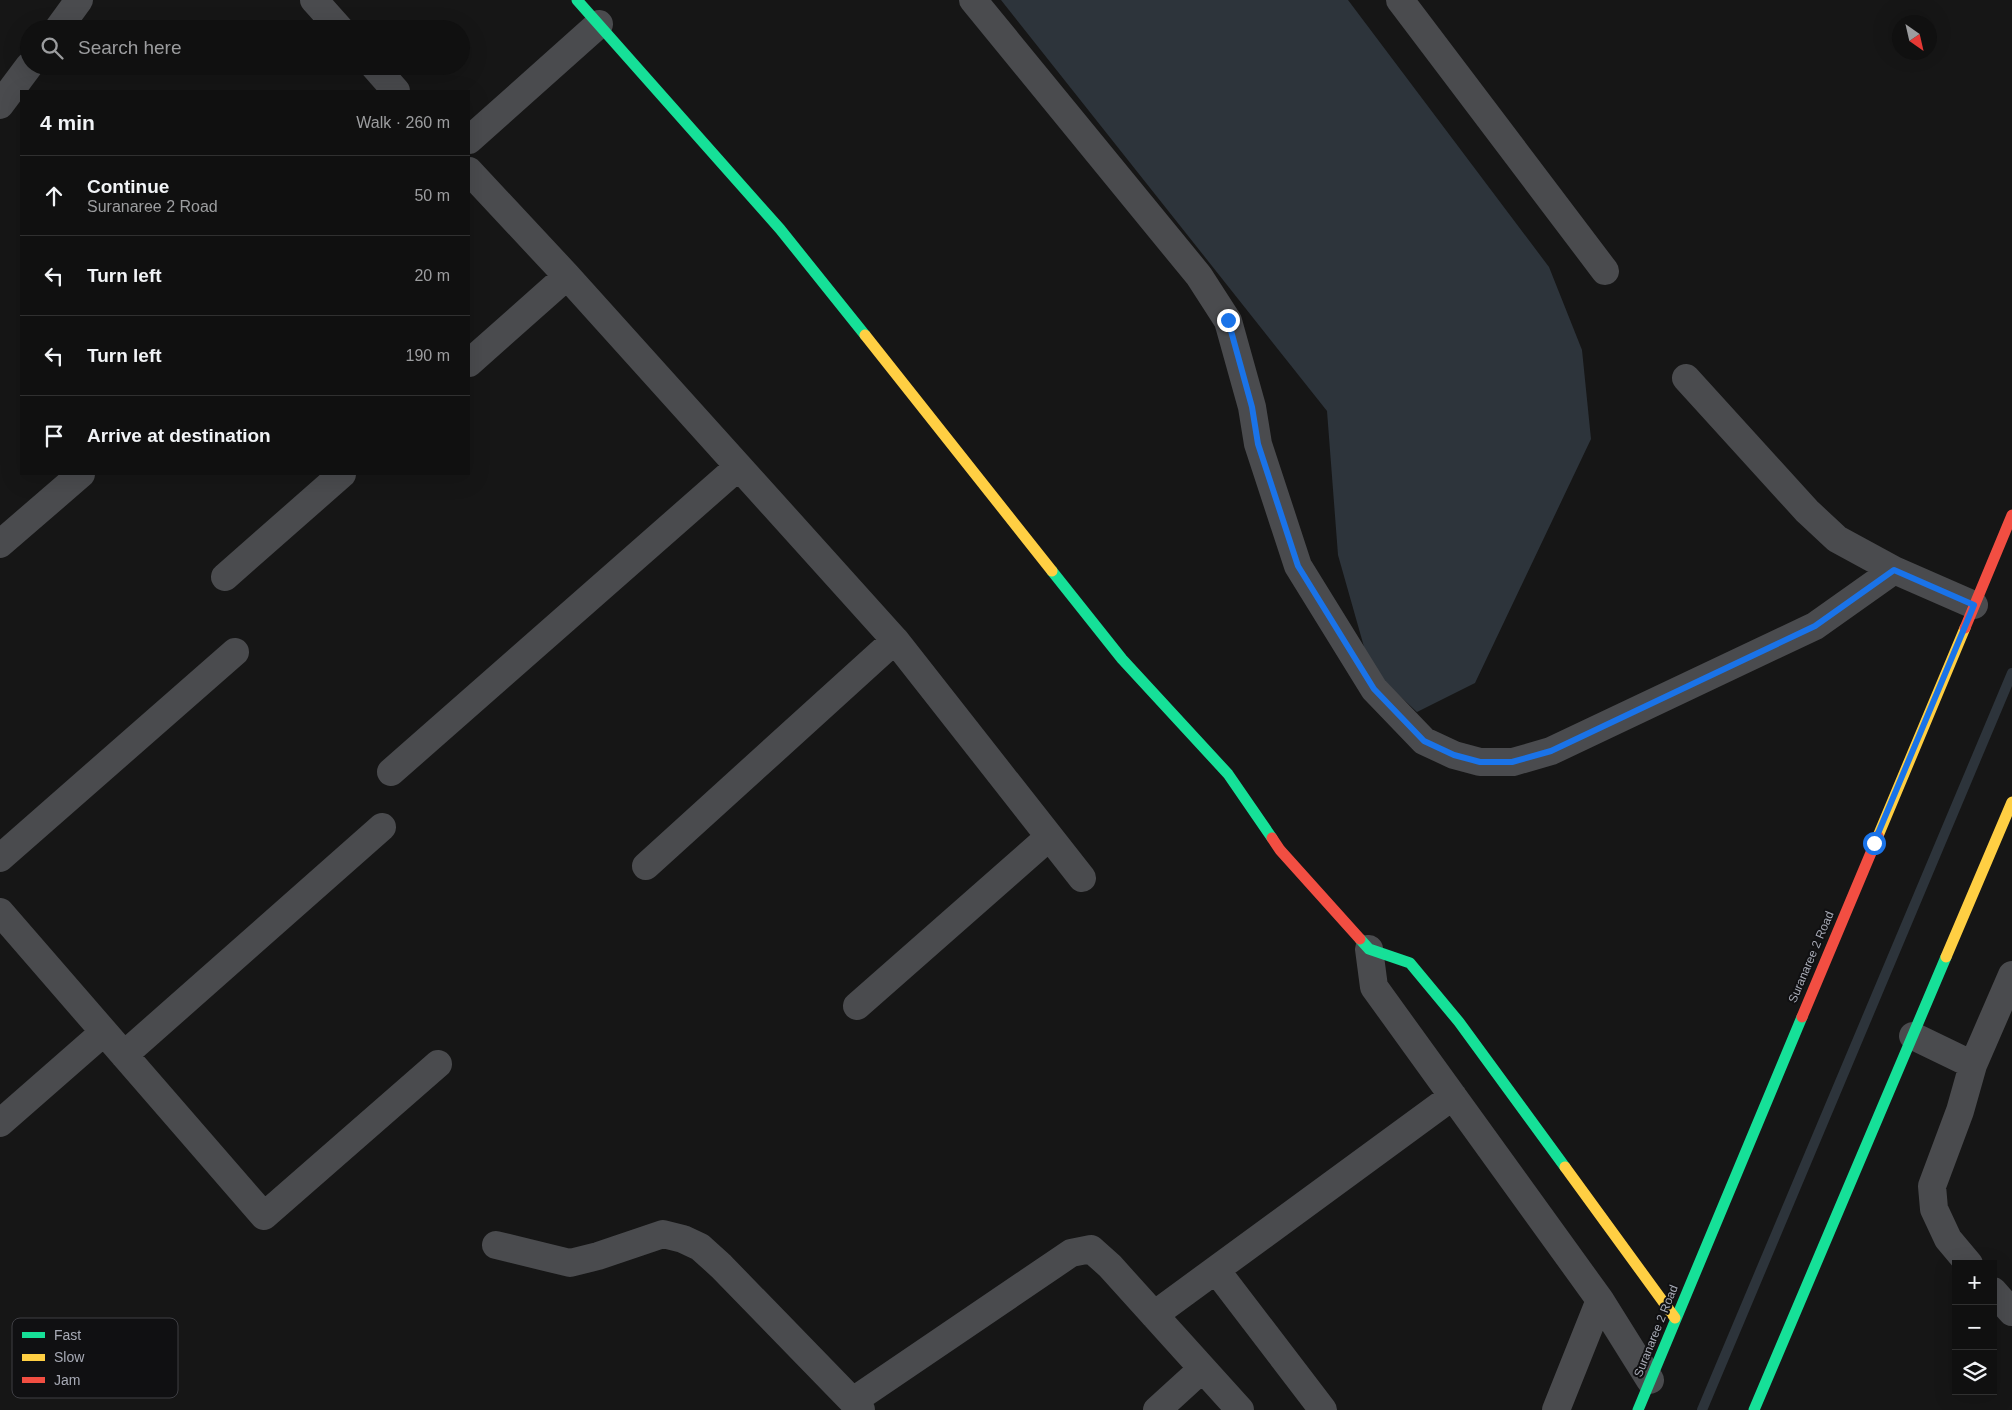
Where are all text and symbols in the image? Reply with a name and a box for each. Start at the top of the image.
north arrow [1892,15,1937,60]
search box [20,20,470,75]
icon: search [38,34,66,62]
text: Search here [78,37,182,58]
text: 4 min [40,111,95,134]
text: Walk · 260 m [356,114,450,131]
text: Continue [87,176,169,197]
icon: ahead [40,182,68,210]
text: 50 m [414,187,450,204]
text: Suranaree 2 Road [87,198,218,215]
icon: left [40,262,68,290]
text: Turn left [87,265,162,286]
text: 20 m [414,267,450,284]
route end [1217,309,1240,332]
icon: left [40,342,68,370]
text: Turn left [87,345,162,366]
text: 190 m [406,347,450,364]
icon: arrive [40,422,68,450]
text: Arrive at destination [87,425,271,446]
route start [1863,832,1886,855]
street label: Suranaree 2 Road [1785,909,1837,1005]
map controls [1952,1260,1997,1395]
button: + [1952,1260,1997,1305]
street label: Suranaree 2 Road [1631,1283,1681,1379]
button: − [1952,1305,1997,1350]
legend [12,1318,178,1398]
text: Fast [54,1327,81,1343]
text: Slow [54,1349,85,1365]
button: layers [1952,1350,1997,1395]
text: Jam [54,1372,80,1388]

